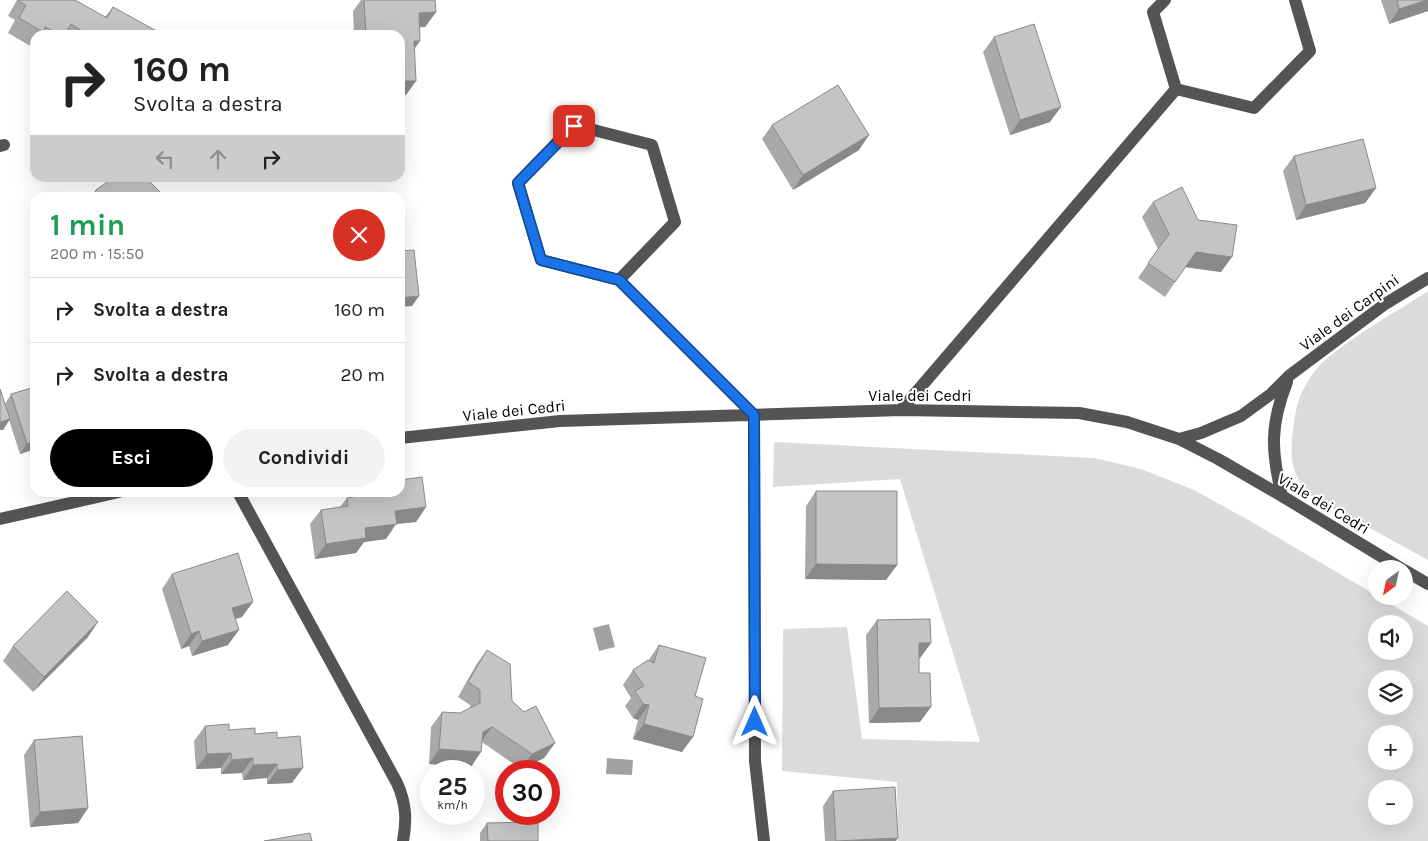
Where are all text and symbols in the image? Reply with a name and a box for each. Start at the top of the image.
text: 160 m [133,49,231,90]
icon: right [50,50,115,115]
text: Svolta a destra [133,91,283,117]
pin [553,105,595,147]
icon: arrive [560,112,588,140]
icon: left [151,145,179,173]
icon: ahead [204,145,232,173]
icon: right [257,145,285,173]
text: 1 min [50,207,125,243]
button: close [333,209,385,261]
text: 200 m · 15:50 [50,244,144,263]
street label: Viale dei Carpini [1296,270,1403,355]
icon: right [50,296,78,324]
text: Svolta a destra [93,299,229,321]
text: 160 m [334,299,385,321]
icon: right [50,361,78,389]
text: Svolta a destra [93,364,229,386]
text: 20 m [340,364,385,386]
street label: Viale dei Cedri [868,386,972,405]
street label: Viale dei Cedri [462,396,566,425]
button: Esci [50,429,213,487]
button: Condividi [223,429,385,487]
street label: Viale dei Cedri [1275,469,1373,538]
north arrow [1368,560,1412,605]
map controls [1368,560,1413,825]
button: sound [1368,615,1413,660]
button: layers [1368,670,1413,715]
position arrow [728,695,780,747]
button: + [1368,725,1413,770]
speed limit sign: 30 [495,760,560,825]
text: 25 [438,772,467,801]
button: − [1368,780,1413,825]
text: km/h [437,798,468,812]

